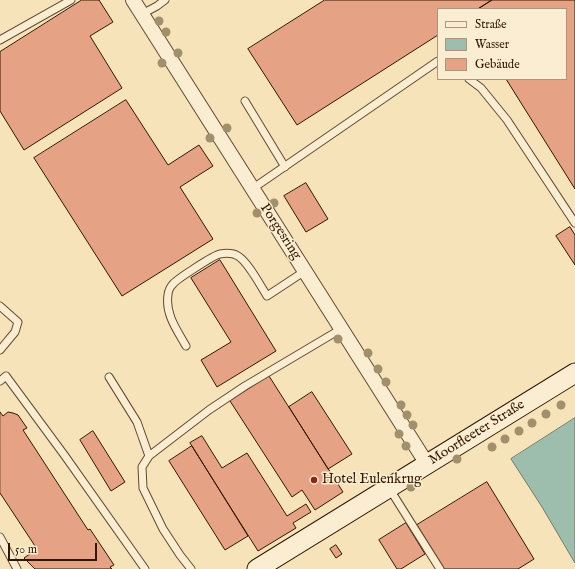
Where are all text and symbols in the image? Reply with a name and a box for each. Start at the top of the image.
legend [437,8,567,80]
text: Straße [475,17,507,32]
text: Wasser [475,37,509,52]
text: Gebäude [475,57,520,72]
street label: Porgesring [256,201,304,263]
street label: Moorfleeter Straße [426,397,528,469]
place label: Hotel Eulenkrug [322,472,422,488]
marker: Hotel Eulenkrug [309,475,319,485]
scale bar [10,535,99,561]
text: 50 m [15,542,37,557]

